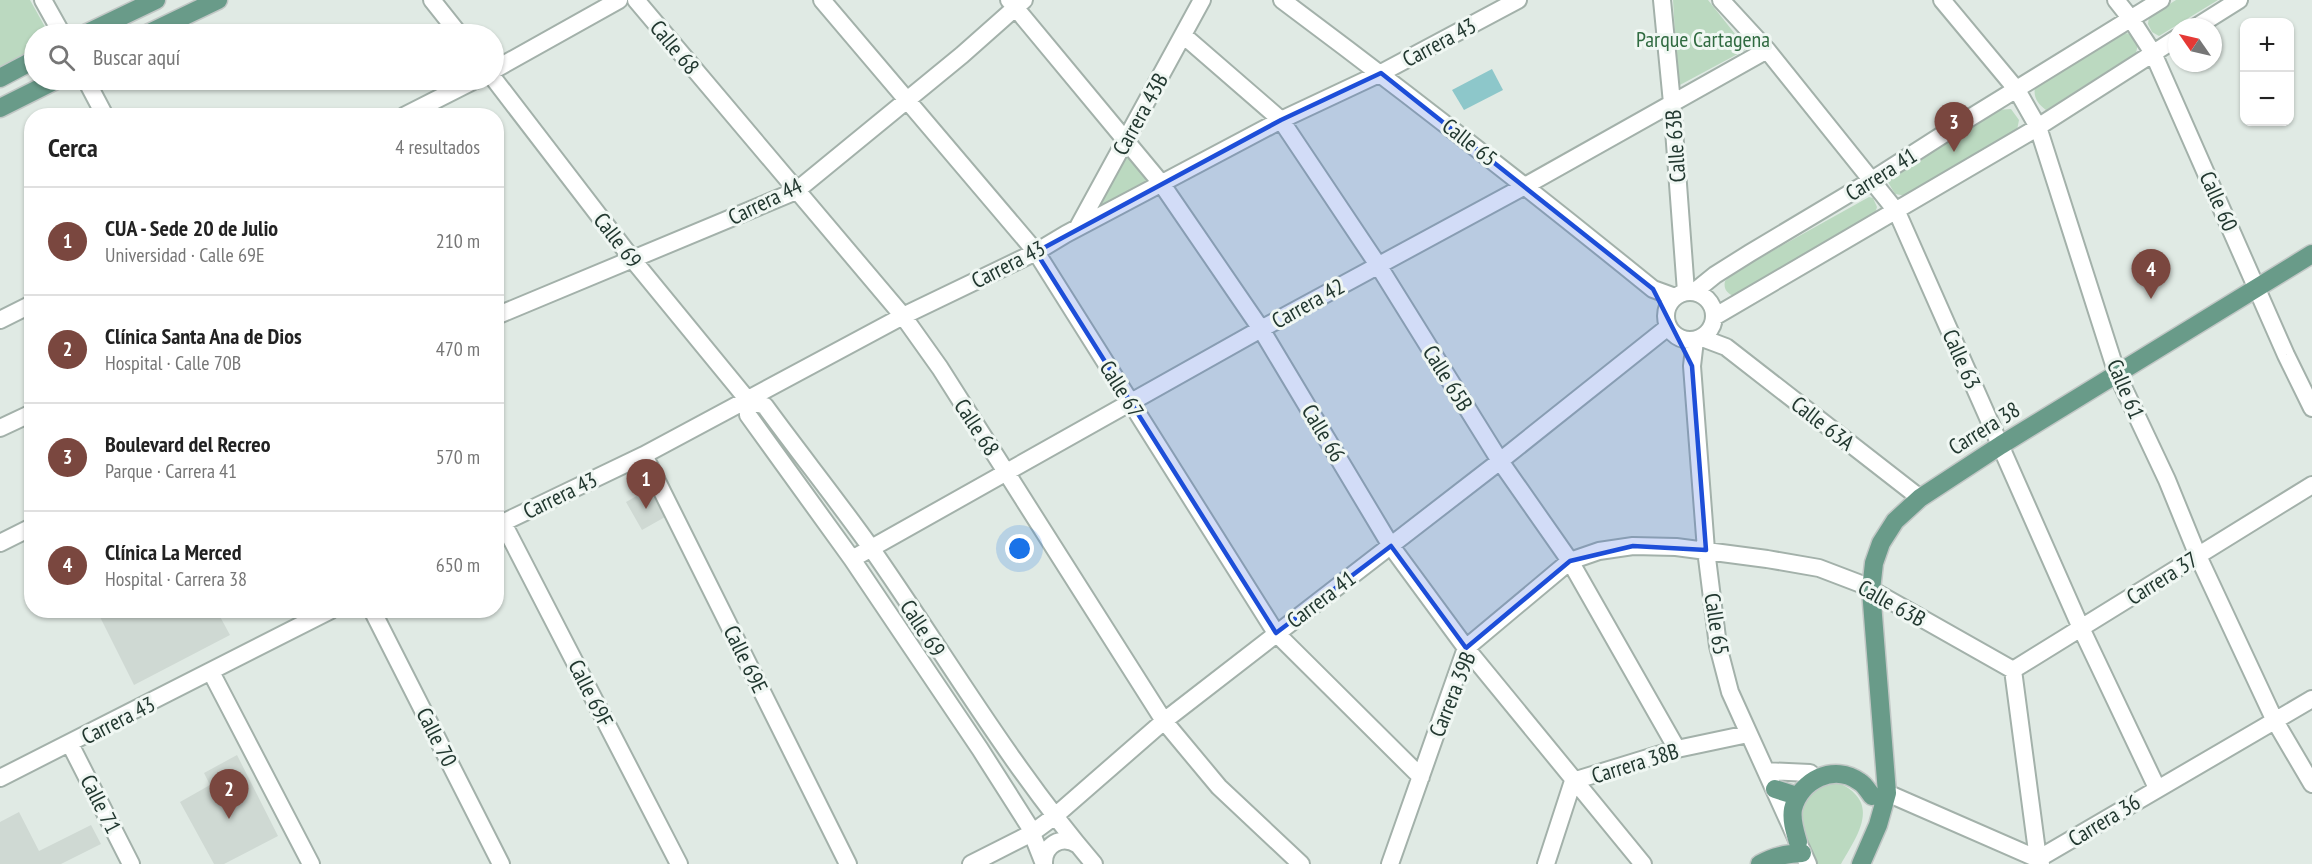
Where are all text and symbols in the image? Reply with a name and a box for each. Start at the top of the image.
street label: Carrera 43 [1398,11,1480,73]
street label: Calle 68 [644,14,706,80]
north arrow [2168,18,2222,72]
map controls [2240,18,2294,126]
button: + [2240,18,2294,72]
search box [24,24,504,90]
park label: Parque Cartagena [1636,25,1770,53]
icon: search [45,41,78,74]
text: Buscar aquí [93,43,180,71]
street label: Carrera 43B [1106,68,1174,160]
button: − [2240,72,2294,126]
pin: 3 [1934,102,1974,152]
street label: Calle 63B [1658,109,1692,183]
street label: Calle 65 [1437,112,1503,172]
text: Cerca [48,131,98,164]
text: 4 resultados [395,134,480,160]
street label: Carrera 41 [1840,141,1922,207]
street label: Calle 60 [2194,167,2245,235]
street label: Carrera 44 [723,171,807,231]
street label: Calle 69 [588,207,648,273]
text: CUA - Sede 20 de Julio [105,214,278,242]
text: 1 [63,228,72,254]
text: 210 m [436,228,480,254]
street label: Carrera 43 [966,234,1050,294]
text: Universidad · Calle 69E [105,242,265,268]
pin: 4 [2132,250,2170,299]
street label: Carrera 42 [1267,272,1349,334]
text: Clínica Santa Ana de Dios [105,322,302,350]
street label: Calle 63 [1937,325,1987,393]
text: 2 [63,336,72,362]
text: 470 m [436,336,480,362]
street label: Calle 65B [1417,340,1479,416]
text: Hospital · Calle 70B [105,350,241,376]
street label: Calle 67 [1094,355,1150,423]
street label: Calle 61 [2101,355,2151,423]
street label: Calle 63A [1786,390,1861,457]
street label: Calle 68 [948,393,1006,461]
street label: Carrera 38 [1943,395,2025,461]
street label: Calle 66 [1296,399,1352,467]
text: Boulevard del Recreo [105,430,271,458]
text: 3 [63,444,72,470]
text: 570 m [436,444,480,470]
text: Parque · Carrera 41 [105,458,237,484]
pin: 1 [626,460,666,509]
street label: Carrera 43 [518,465,602,525]
your location [1005,534,1034,563]
text: Clínica La Merced [105,538,242,566]
street label: Carrera 37 [2121,545,2203,611]
text: 4 [63,552,72,578]
text: 650 m [436,552,480,578]
street label: Carrera 41 [1281,564,1361,634]
text: Hospital · Carrera 38 [105,566,247,592]
street label: Calle 63B [1853,573,1931,633]
street label: Calle 65 [1698,591,1736,657]
street label: Calle 69 [894,594,952,662]
street label: Calle 69E [718,621,774,697]
street label: Carrera 39B [1422,647,1482,741]
street label: Calle 69F [562,655,620,731]
street label: Carrera 43 [76,690,160,750]
street label: Calle 70 [410,703,464,771]
street label: Carrera 38B [1588,737,1682,789]
street label: Calle 71 [74,770,128,838]
pin: 2 [210,770,248,819]
street label: Carrera 36 [2063,788,2145,852]

